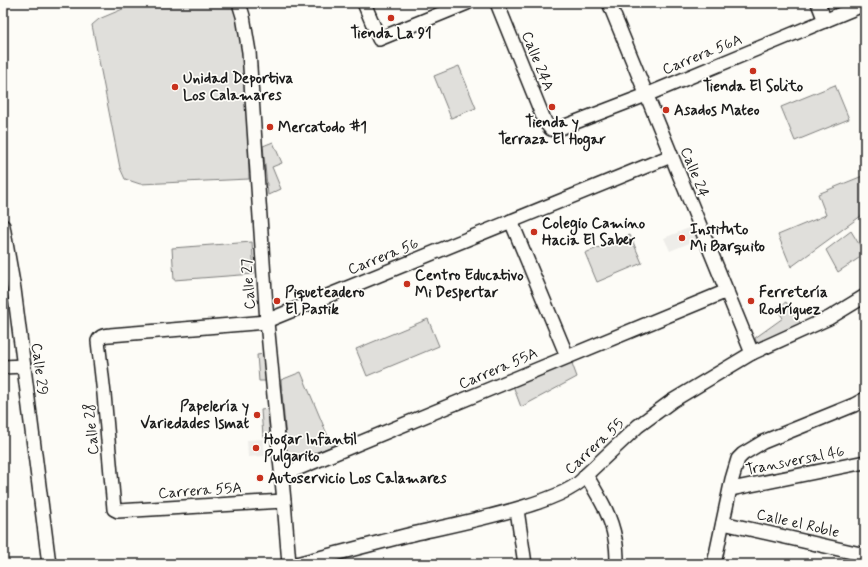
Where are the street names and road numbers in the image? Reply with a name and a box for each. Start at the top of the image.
street label: Calle 24A [516,29,558,94]
street label: Carrera 56A [660,30,745,80]
street label: Calle 24 [675,144,713,201]
street label: Carrera 56 [345,234,422,280]
street label: Calle 27 [237,257,261,310]
street label: Calle 29 [26,342,52,396]
street label: Carrera 55A [456,343,541,395]
street label: Calle 28 [80,402,104,456]
street label: Carrera 55 [561,414,629,479]
street label: Transversal 46 [744,442,846,480]
street label: Carrera 55A [157,478,243,504]
street label: Calle el Roble [754,505,841,543]

